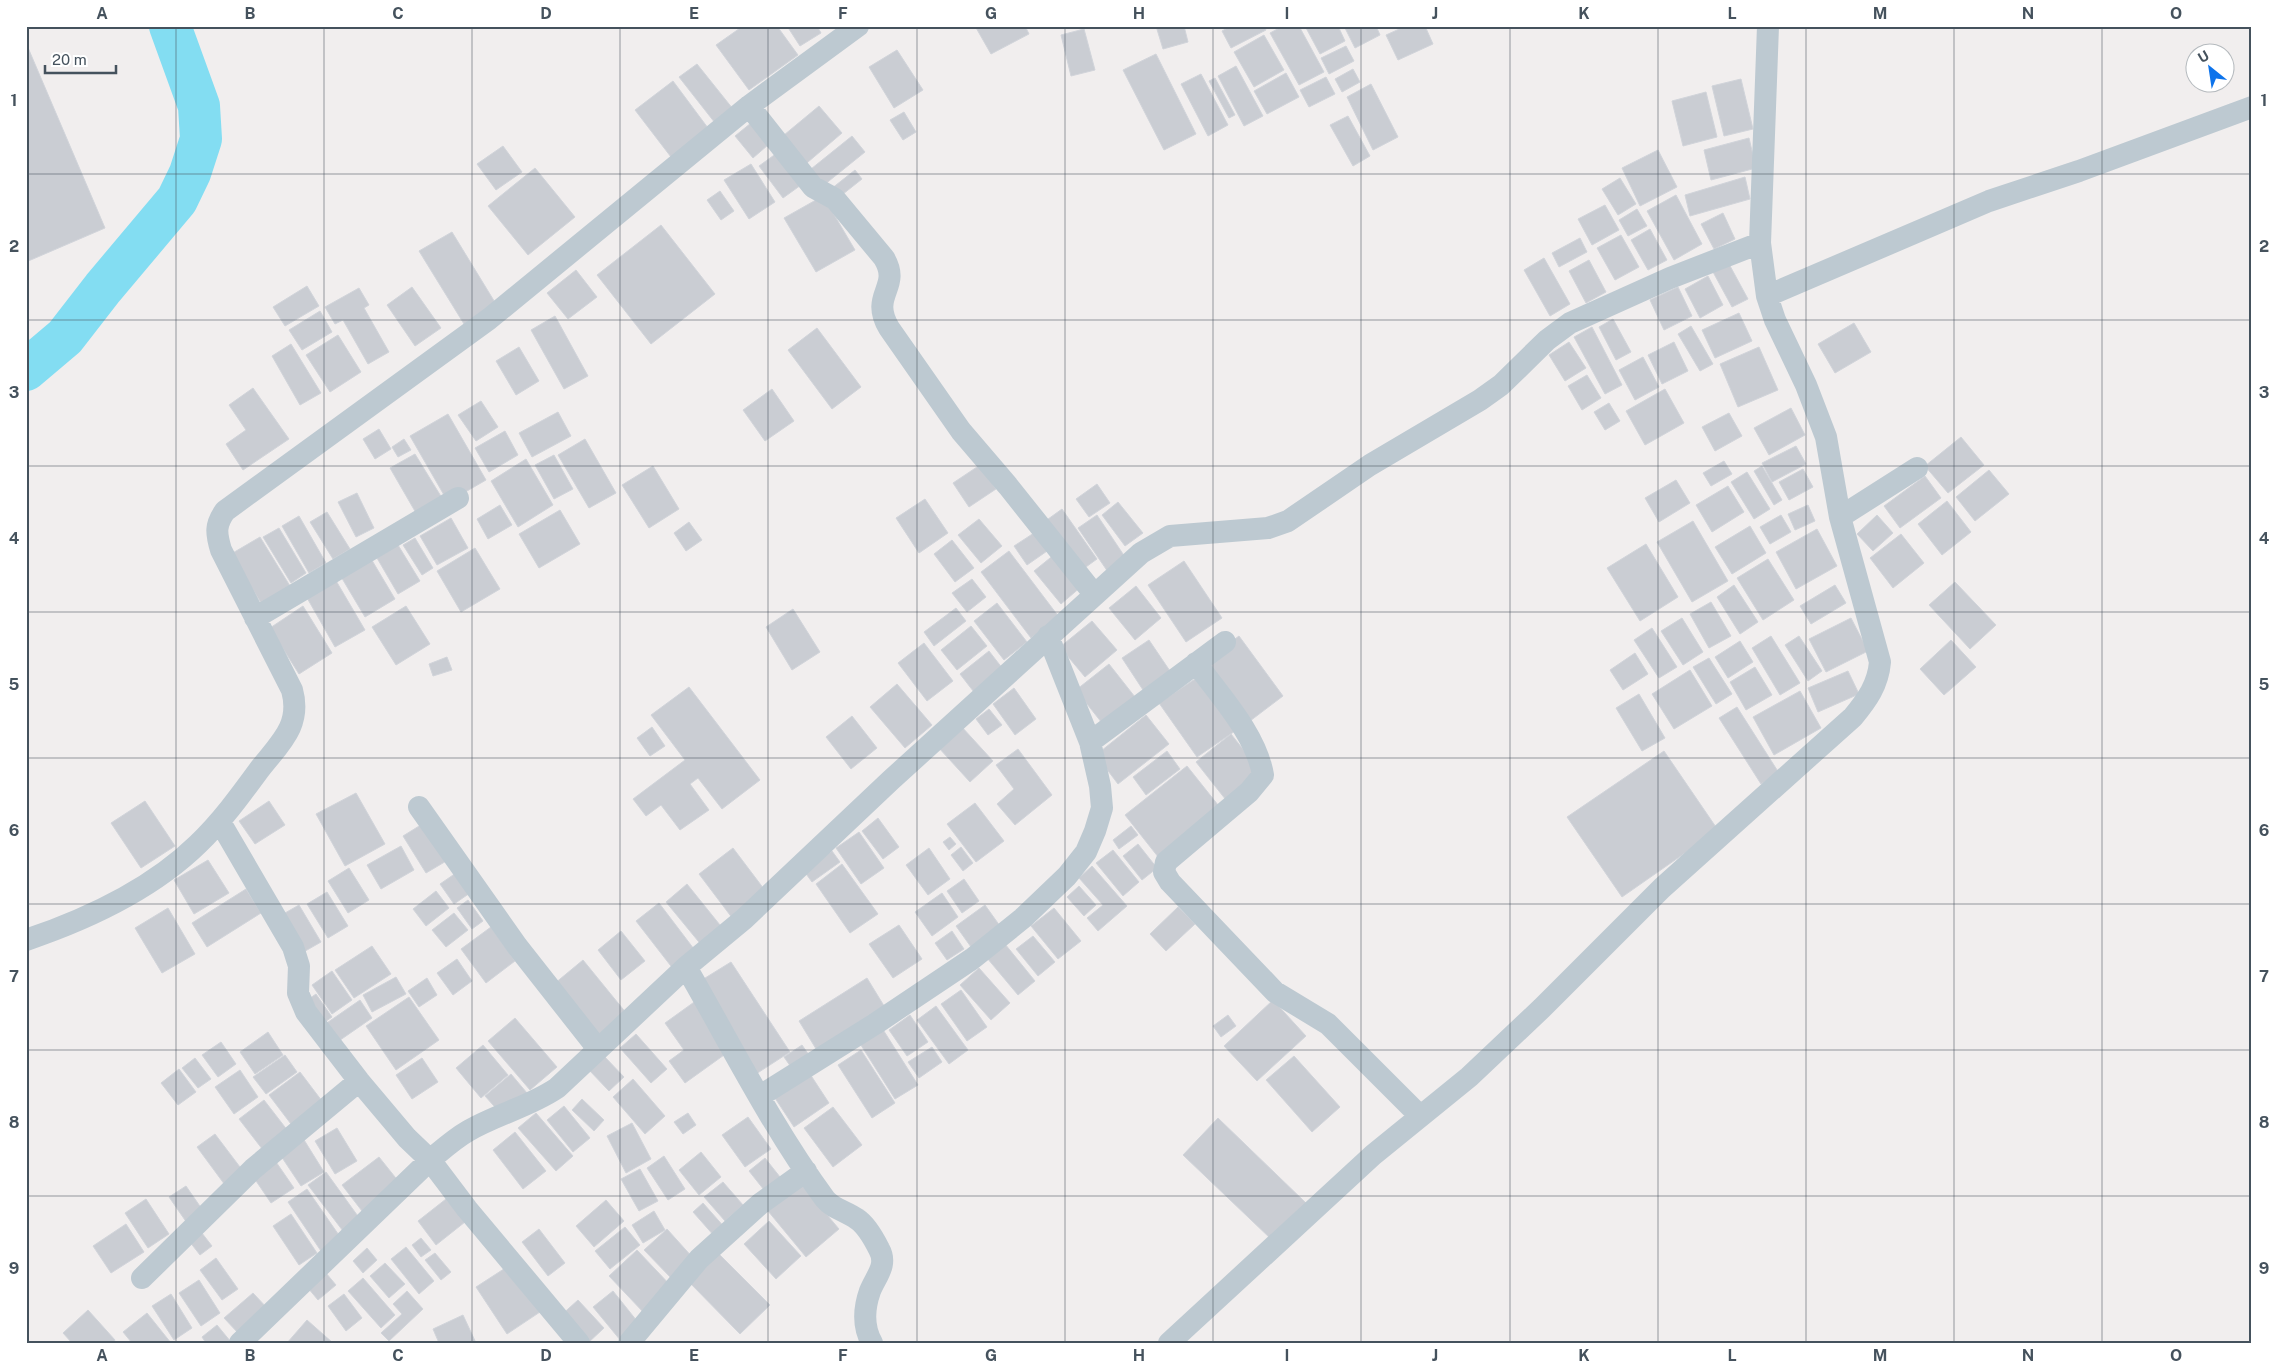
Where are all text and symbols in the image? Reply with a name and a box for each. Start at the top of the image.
text: A [96,4,108,23]
text: B [245,4,256,23]
text: C [392,4,404,23]
text: D [540,4,552,23]
text: E [689,4,699,23]
text: F [838,4,848,23]
text: G [985,4,997,23]
text: H [1133,4,1145,23]
text: I [1285,4,1289,23]
text: J [1432,4,1438,23]
text: K [1578,4,1590,23]
text: L [1727,4,1737,23]
text: M [1873,4,1887,23]
text: N [2022,4,2034,23]
text: O [2170,4,2182,23]
scale bar [45,42,116,74]
north arrow [2186,42,2236,92]
text: U [2195,47,2212,66]
text: 20 m [52,51,87,68]
text: 1 [11,91,17,110]
text: 1 [2261,91,2267,110]
text: 2 [9,237,19,256]
text: 2 [2259,237,2269,256]
text: 3 [9,383,19,402]
text: 3 [2259,383,2269,402]
text: 4 [9,529,20,548]
text: 4 [2259,529,2270,548]
text: 5 [9,675,20,694]
text: 5 [2259,675,2270,694]
text: 6 [9,821,19,840]
text: 6 [2259,821,2269,840]
text: 7 [9,967,19,986]
text: 7 [2259,967,2269,986]
text: 8 [9,1113,20,1132]
text: 8 [2259,1113,2270,1132]
text: 9 [9,1259,19,1278]
text: 9 [2259,1259,2269,1278]
text: A [96,1346,108,1365]
text: B [245,1346,256,1365]
text: C [392,1346,404,1365]
text: D [540,1346,552,1365]
text: E [689,1346,699,1365]
text: F [838,1346,848,1365]
text: G [985,1346,997,1365]
text: H [1133,1346,1145,1365]
text: I [1285,1346,1289,1365]
text: J [1432,1346,1438,1365]
text: K [1578,1346,1590,1365]
text: L [1727,1346,1737,1365]
text: M [1873,1346,1887,1365]
text: N [2022,1346,2034,1365]
text: O [2170,1346,2182,1365]

